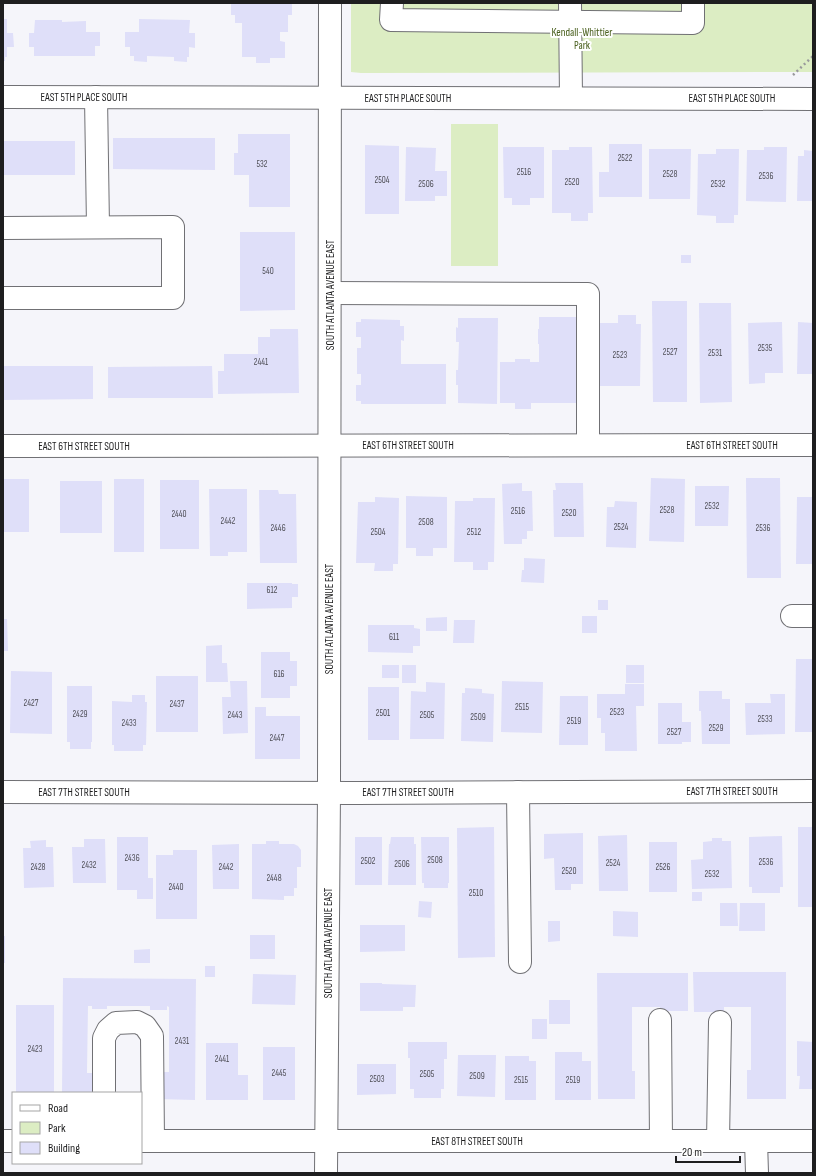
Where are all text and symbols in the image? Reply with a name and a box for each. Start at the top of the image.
park label: Kendall-Whittier Park [552,26,612,52]
street label: EAST 5TH PLACE SOUTH [41,91,127,104]
street label: EAST 5TH PLACE SOUTH [365,92,451,105]
street label: EAST 5TH PLACE SOUTH [689,92,775,105]
house number: 2522 [618,153,633,164]
house number: 532 [256,159,268,170]
house number: 2516 [517,167,531,178]
house number: 2528 [663,169,678,180]
house number: 2536 [758,171,774,182]
house number: 2504 [374,175,390,186]
house number: 2520 [564,177,580,188]
house number: 2506 [418,179,434,190]
house number: 2532 [711,179,726,190]
street label: SOUTH ATLANTA AVENUE EAST [324,239,337,350]
house number: 540 [262,266,274,277]
house number: 2535 [758,343,773,354]
house number: 2527 [663,347,678,358]
house number: 2531 [708,348,723,359]
house number: 2523 [613,350,628,361]
house number: 2441 [254,357,269,368]
street label: EAST 6TH STREET SOUTH [362,439,454,452]
street label: EAST 6TH STREET SOUTH [686,439,778,452]
street label: EAST 6TH STREET SOUTH [38,440,130,453]
house number: 2532 [705,501,720,512]
house number: 2528 [660,505,675,516]
house number: 2516 [511,506,525,517]
house number: 2520 [561,508,577,519]
house number: 2440 [171,509,187,520]
house number: 2442 [221,516,236,527]
house number: 2508 [418,517,434,528]
house number: 2524 [614,522,629,533]
house number: 2446 [270,523,286,534]
house number: 2536 [755,523,771,534]
house number: 2504 [370,527,386,538]
house number: 2512 [467,527,481,538]
street label: SOUTH ATLANTA AVENUE EAST [323,563,336,674]
house number: 612 [267,585,278,596]
house number: 611 [389,632,400,643]
house number: 616 [273,669,285,680]
house number: 2427 [24,698,39,709]
house number: 2437 [170,699,185,710]
house number: 2515 [515,702,529,713]
house number: 2523 [610,707,625,718]
house number: 2501 [376,708,391,719]
house number: 2429 [72,709,88,720]
house number: 2443 [227,710,243,721]
house number: 2505 [420,710,435,721]
house number: 2509 [470,712,486,723]
house number: 2533 [758,714,773,725]
house number: 2519 [567,716,581,727]
house number: 2433 [121,718,137,729]
house number: 2529 [708,723,724,734]
house number: 2527 [667,727,682,738]
house number: 2447 [270,733,285,744]
street label: EAST 7TH STREET SOUTH [686,785,778,798]
street label: EAST 7TH STREET SOUTH [38,786,130,799]
street label: EAST 7TH STREET SOUTH [362,786,454,799]
house number: 2436 [124,853,140,864]
house number: 2508 [427,855,443,866]
house number: 2502 [360,856,376,867]
house number: 2536 [758,857,774,868]
house number: 2524 [606,858,621,869]
house number: 2506 [394,859,410,870]
house number: 2432 [82,860,97,871]
house number: 2428 [30,862,46,873]
house number: 2442 [219,862,234,873]
house number: 2526 [656,862,671,873]
house number: 2520 [561,866,577,877]
house number: 2532 [705,869,720,880]
house number: 2448 [266,873,282,884]
house number: 2440 [168,882,184,893]
street label: SOUTH ATLANTA AVENUE EAST [322,887,335,998]
house number: 2510 [469,888,483,899]
house number: 2431 [175,1036,190,1047]
house number: 2423 [28,1044,43,1055]
house number: 2441 [215,1054,230,1065]
house number: 2445 [272,1068,287,1079]
house number: 2505 [420,1069,435,1080]
house number: 2509 [469,1071,485,1082]
house number: 2503 [369,1074,385,1085]
house number: 2515 [514,1075,528,1086]
house number: 2519 [566,1075,580,1086]
legend [12,1092,142,1164]
text: Road [48,1101,68,1116]
text: Park [48,1121,66,1136]
street label: EAST 8TH STREET SOUTH [431,1135,523,1148]
scale bar [676,1138,740,1164]
text: Building [48,1141,80,1156]
text: 20 m [682,1145,702,1160]

